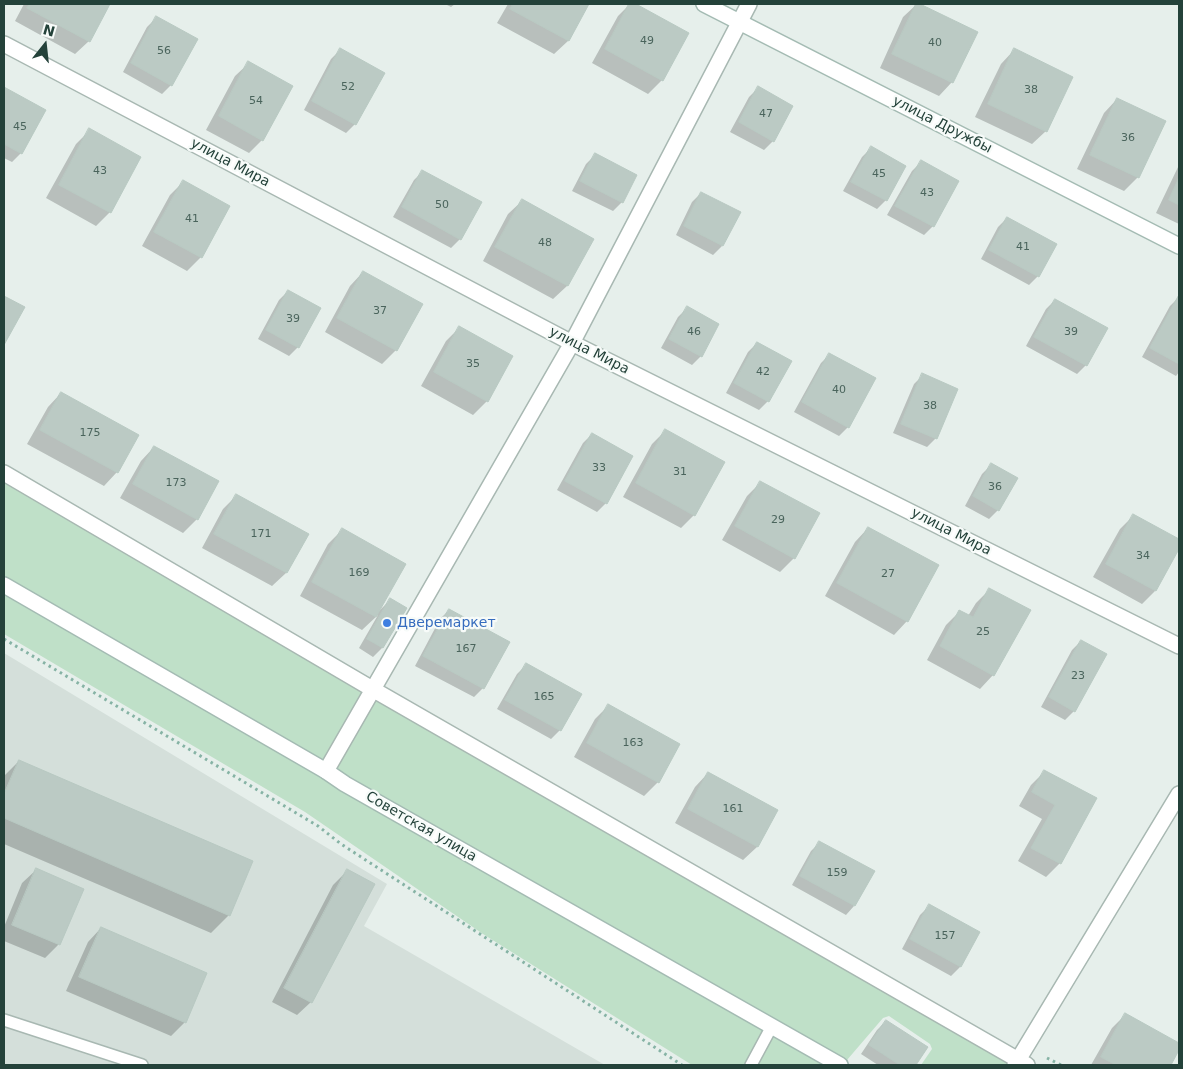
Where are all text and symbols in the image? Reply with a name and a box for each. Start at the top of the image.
north arrow [20,20,70,70]
text: N [41,21,57,40]
house number: 49 [640,34,654,48]
house number: 40 [928,36,942,50]
house number: 56 [157,44,171,58]
house number: 52 [341,80,355,94]
house number: 38 [1024,83,1038,97]
street label: улица Дружбы [889,93,995,157]
house number: 54 [249,94,263,108]
house number: 47 [759,107,773,121]
house number: 45 [13,120,27,134]
house number: 36 [1121,131,1135,145]
street label: улица Мира [187,135,273,191]
house number: 43 [93,164,107,178]
house number: 45 [872,167,886,181]
house number: 43 [920,186,934,200]
house number: 50 [435,198,449,212]
house number: 41 [185,212,199,226]
house number: 48 [538,236,552,250]
house number: 41 [1016,240,1030,254]
house number: 37 [373,304,387,318]
house number: 39 [286,312,300,326]
street label: улица Мира [546,324,632,378]
house number: 46 [687,325,701,339]
house number: 39 [1064,325,1078,339]
house number: 35 [466,357,480,371]
house number: 42 [756,365,770,379]
house number: 40 [832,383,846,397]
house number: 38 [923,399,937,413]
house number: 175 [80,426,100,440]
house number: 33 [592,461,606,475]
house number: 31 [673,465,687,479]
house number: 173 [166,476,186,490]
house number: 36 [988,480,1002,494]
street label: улица Мира [908,505,994,559]
house number: 29 [771,513,785,527]
house number: 171 [251,527,271,541]
house number: 34 [1136,549,1150,563]
house number: 169 [349,566,369,580]
house number: 27 [881,567,895,581]
place label: Дверемаркет [397,615,496,631]
marker: Дверемаркет [381,617,393,629]
house number: 25 [976,625,990,639]
house number: 167 [456,642,476,656]
house number: 23 [1071,669,1085,683]
house number: 165 [534,690,554,704]
house number: 163 [623,736,643,750]
street label: Советская улица [362,788,480,866]
house number: 161 [723,802,743,816]
house number: 159 [827,866,847,880]
house number: 157 [935,929,955,943]

